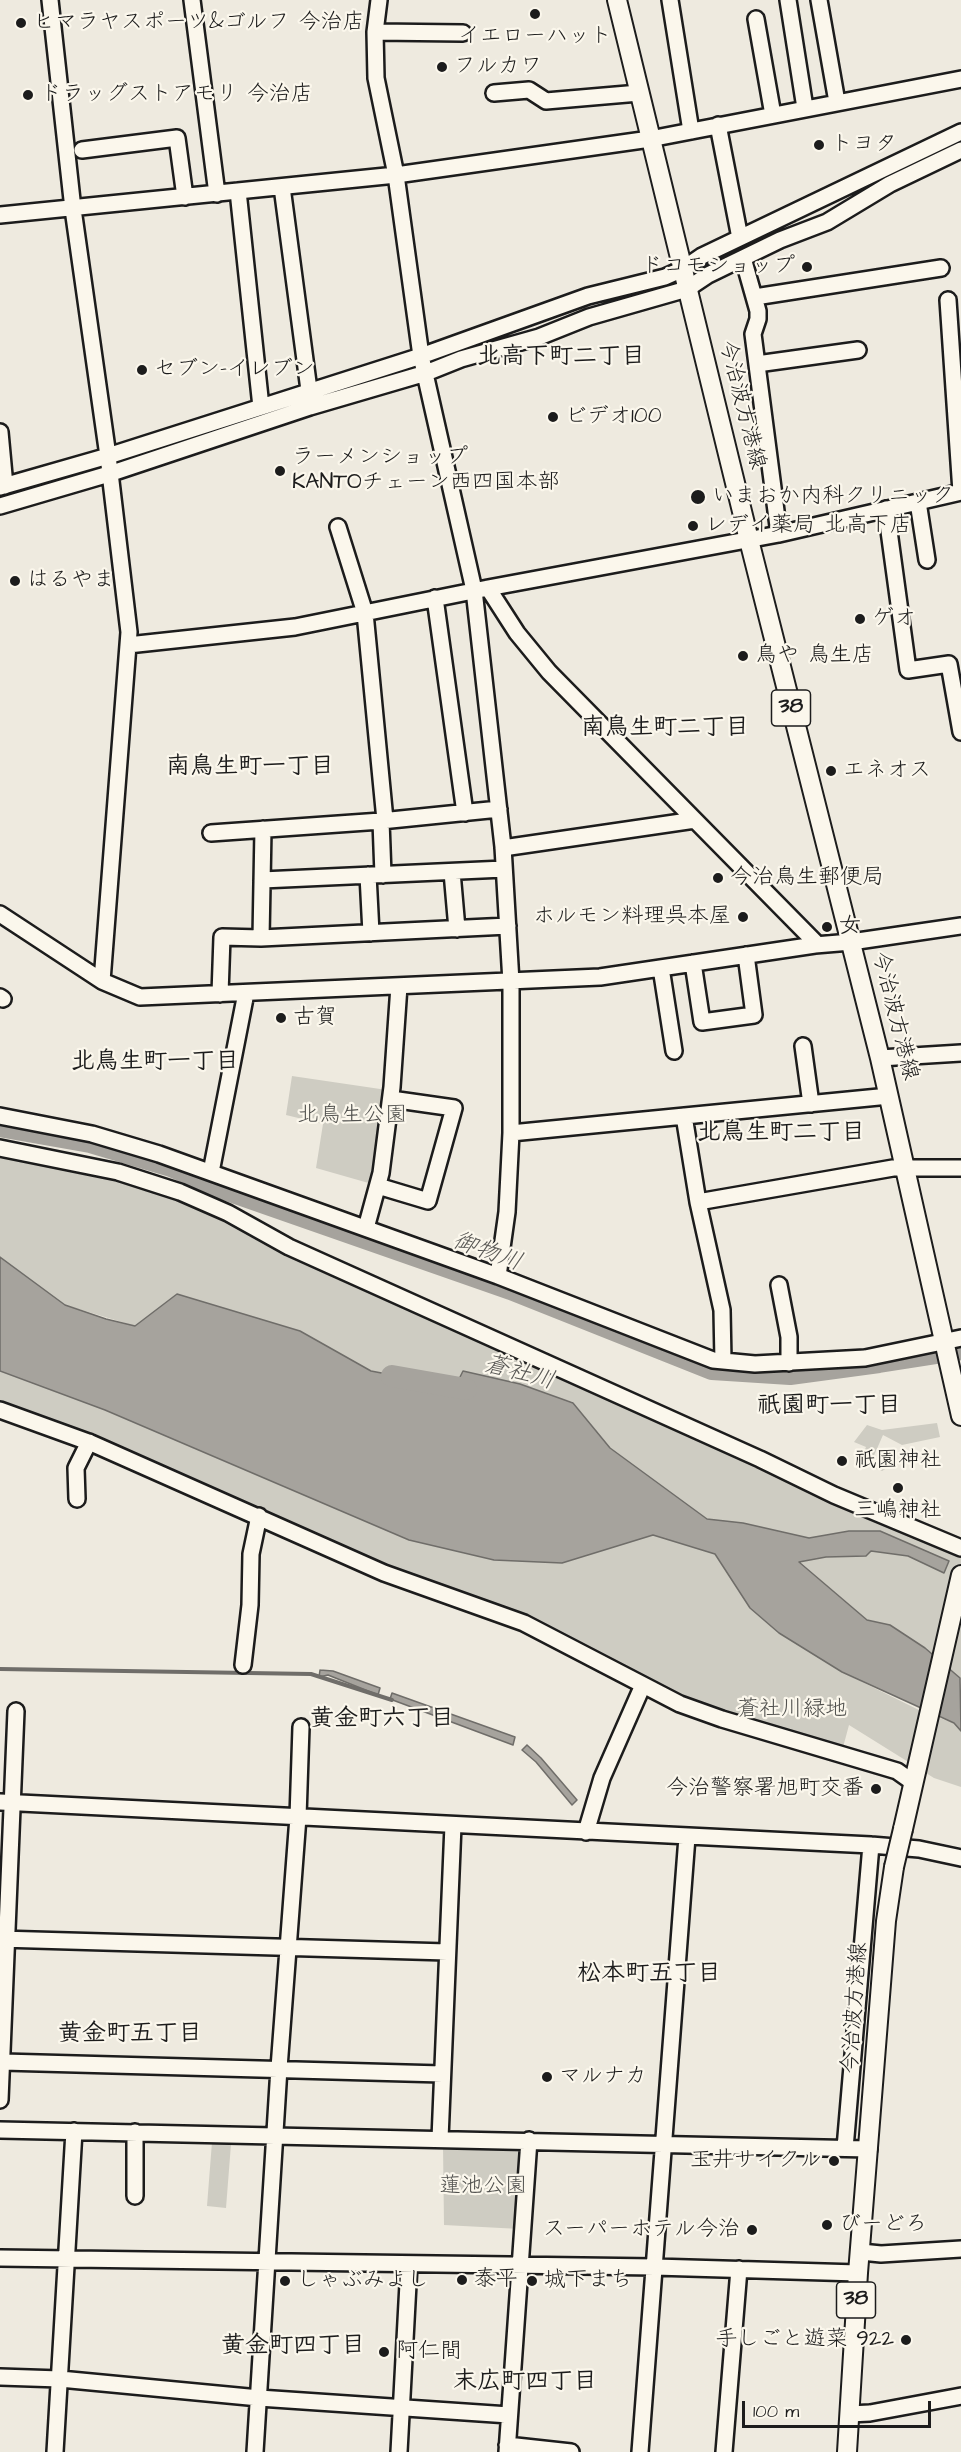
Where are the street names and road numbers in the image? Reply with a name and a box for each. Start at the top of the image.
street label: 今治波方港線 [712,338,770,472]
road number: 38 [772,690,810,726]
street label: 今治波方港線 [865,949,923,1083]
street label: 今治波方港線 [838,1941,874,2075]
road number: 38 [836,2282,876,2318]

